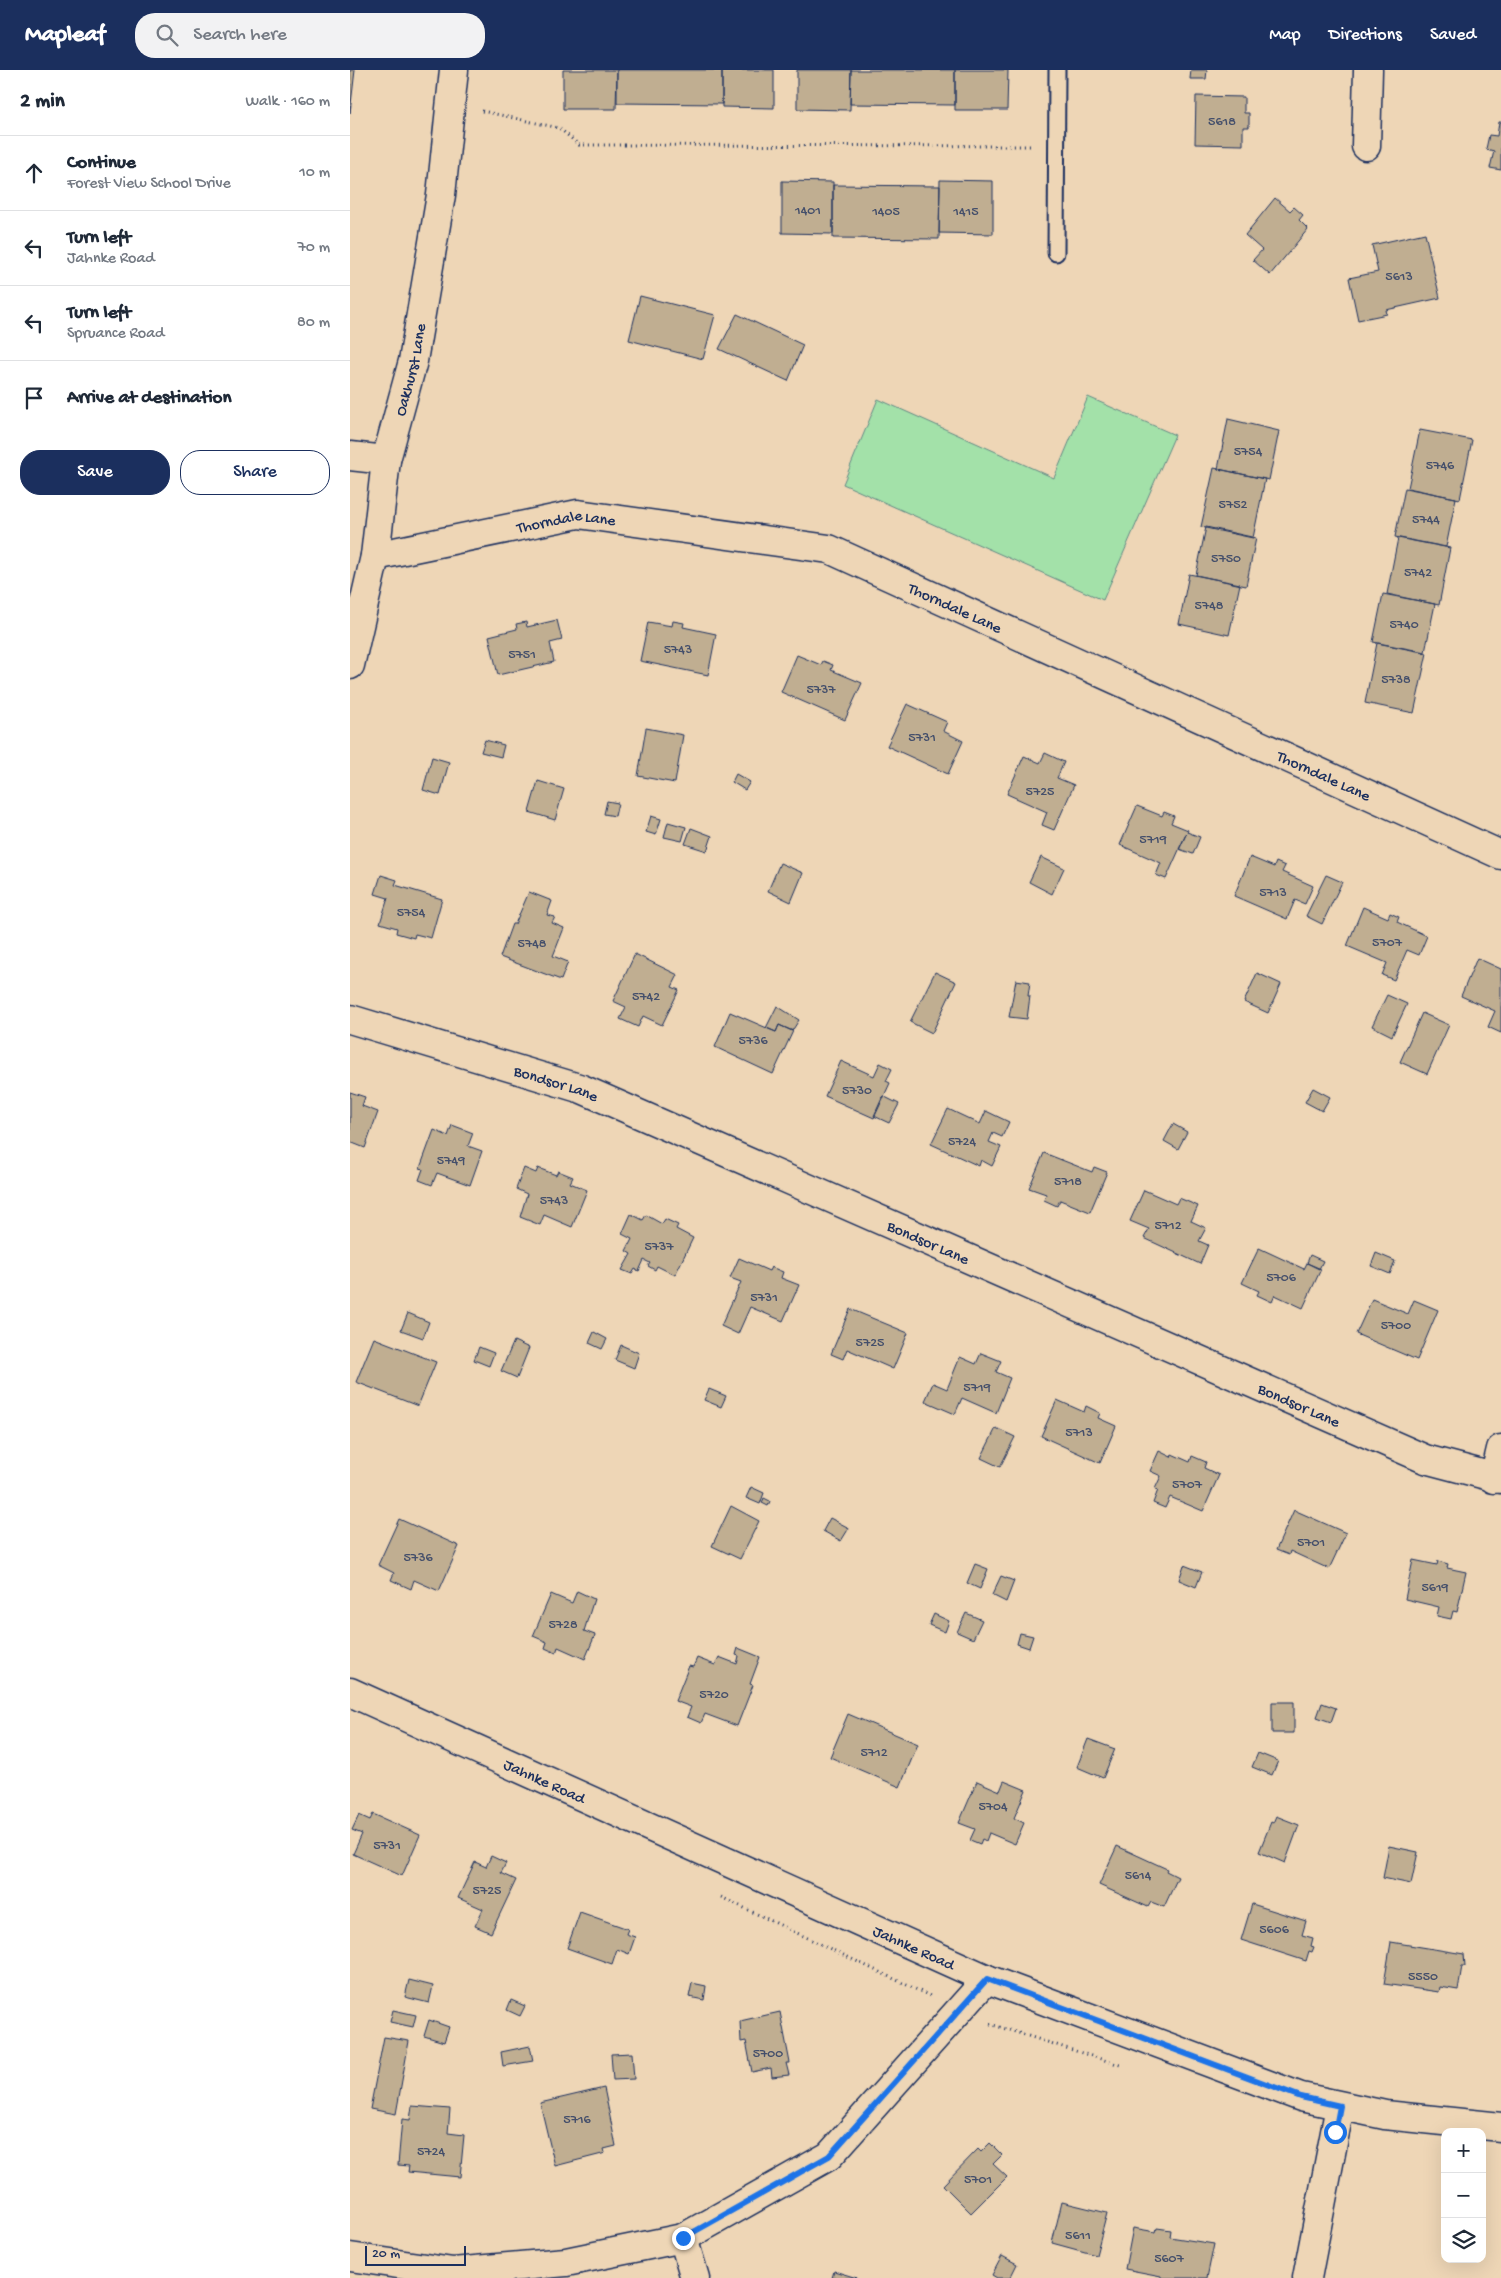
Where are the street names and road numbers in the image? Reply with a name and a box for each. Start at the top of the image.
street label: Oakhurst Lane [392,322,432,419]
street label: Thorndale Lane [514,507,617,540]
street label: Thorndale Lane [904,580,1005,640]
street label: Thorndale Lane [1272,748,1373,808]
street label: Bondsor Lane [510,1063,601,1108]
street label: Bondsor Lane [882,1218,972,1271]
street label: Bondsor Lane [1253,1380,1343,1434]
street label: Jahnke Road [500,1756,589,1810]
street label: Jahnke Road [869,1923,958,1977]

